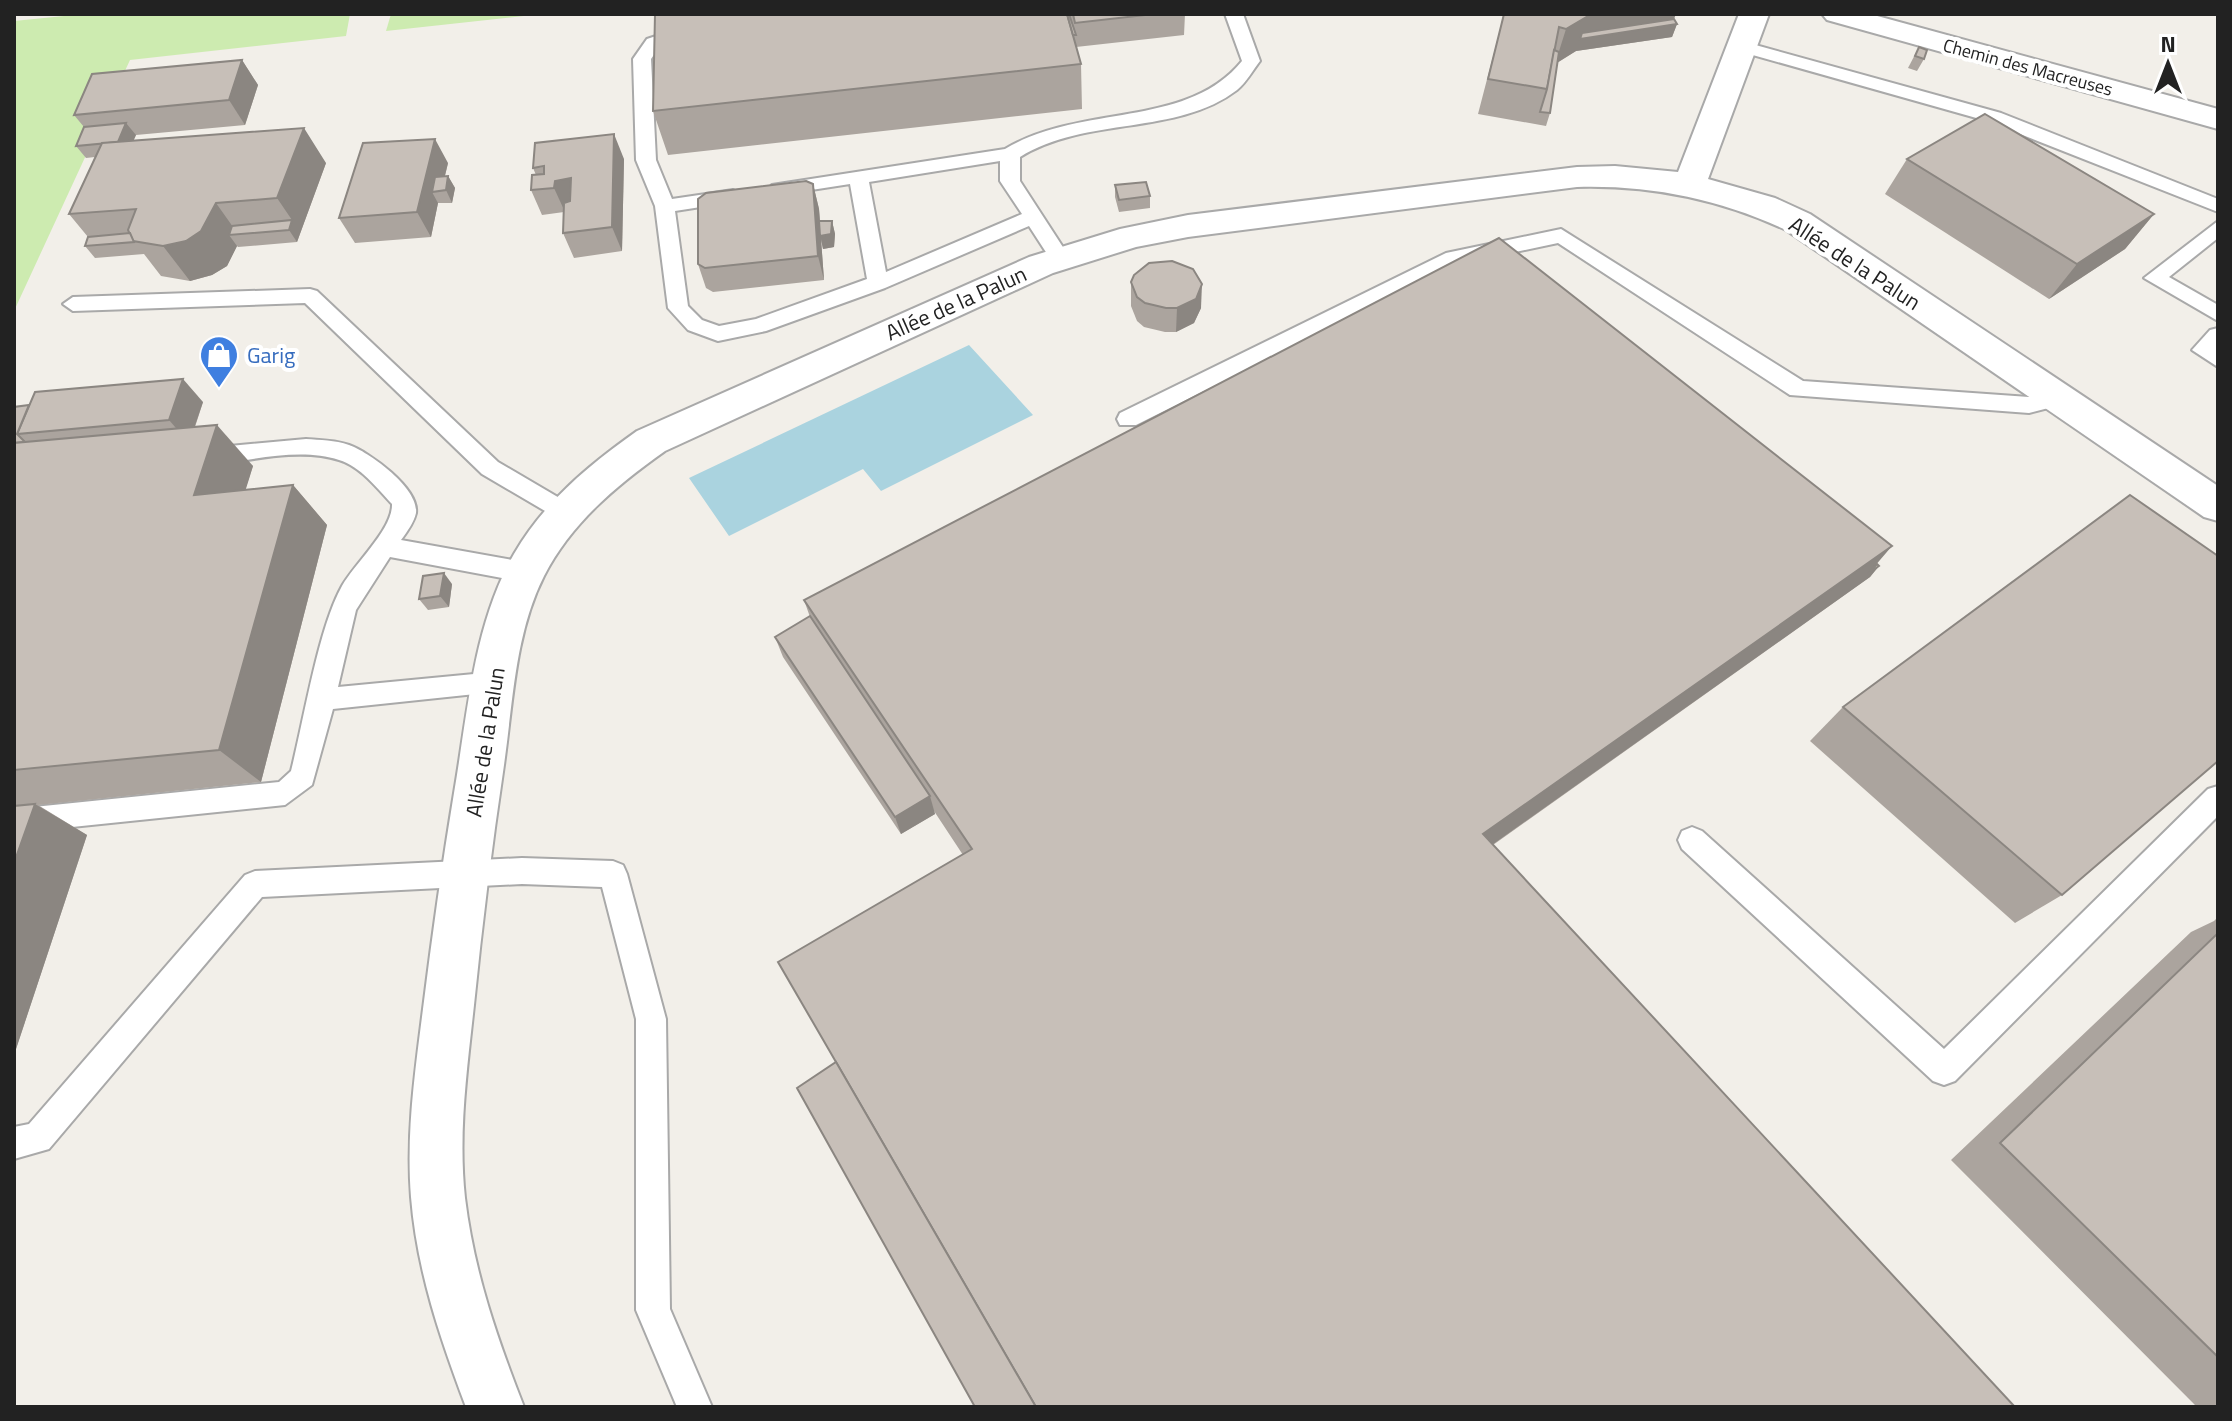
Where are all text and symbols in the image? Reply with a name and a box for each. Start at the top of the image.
north arrow [2128,24,2208,104]
text: N [2160,27,2176,61]
street label: Chemin des Macreuses [1940,31,2116,103]
street label: Allée de la Palun [1782,208,1928,318]
street label: Allée de la Palun [880,257,1032,349]
shop icon: Garig [198,334,240,389]
place label: Garig [247,338,295,372]
street label: Allée de la Palun [456,665,514,819]

